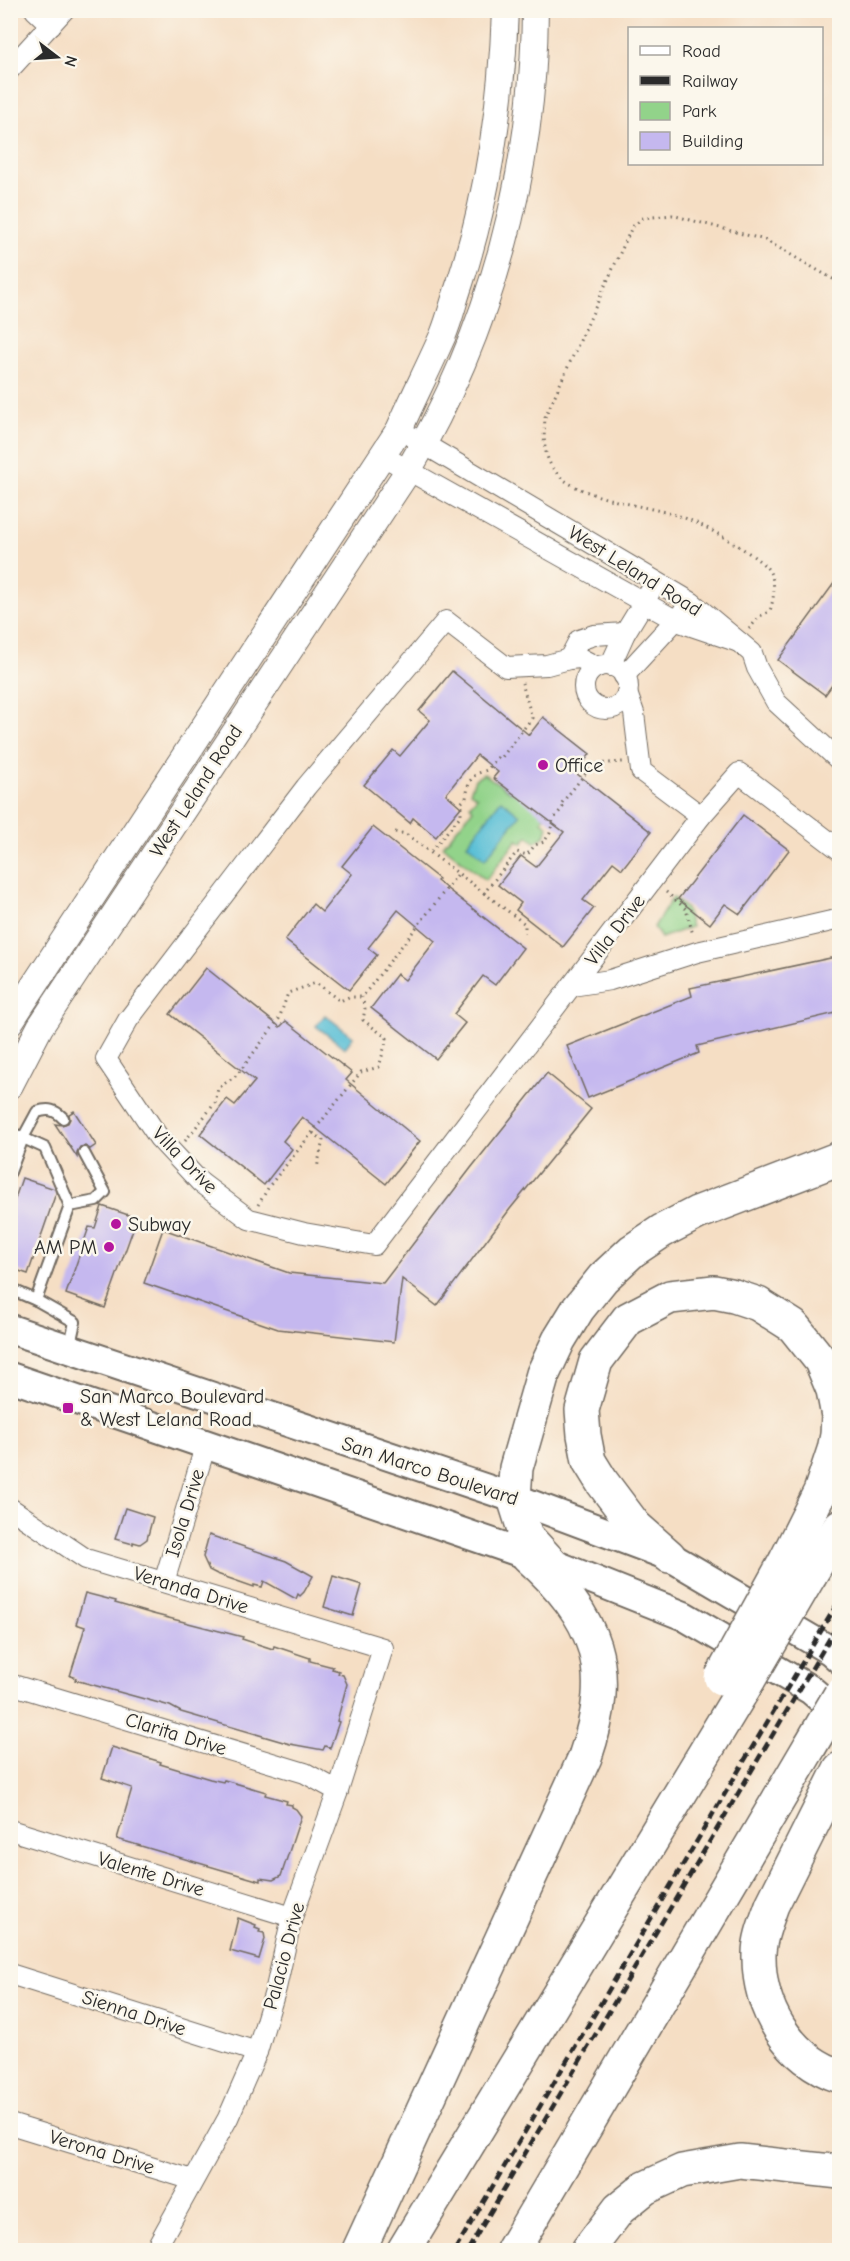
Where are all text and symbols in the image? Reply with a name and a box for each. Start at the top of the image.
north arrow [27,27,87,87]
legend [628,27,823,165]
text: Road [682,41,721,62]
text: N [60,53,81,69]
text: Railway [682,71,739,92]
text: Park [682,101,717,122]
text: Building [682,131,744,152]
street label: West Leland Road [564,521,706,621]
street label: West Leland Road [145,721,247,861]
place label: Office [555,754,603,777]
marker: Office [536,758,550,772]
street label: Villa Drive [580,890,650,970]
street label: Villa Drive [148,1122,222,1198]
place label: Subway [128,1213,191,1236]
marker: Subway [109,1217,123,1231]
place label: AM PM [34,1236,97,1259]
marker: AM PM [102,1240,116,1254]
place label: San Marco Boulevard & West Leland Road [80,1385,264,1431]
marker: San Marco Boulevard & West Leland Road [61,1401,75,1415]
street label: San Marco Boulevard [339,1432,521,1510]
street label: Isola Drive [161,1466,209,1560]
street label: Veranda Drive [131,1562,251,1618]
street label: Clarita Drive [123,1708,229,1760]
street label: Valente Drive [95,1847,207,1901]
street label: Palacio Drive [259,1900,309,2012]
street label: Sienna Drive [79,1985,189,2041]
street label: Verona Drive [47,2125,157,2179]

